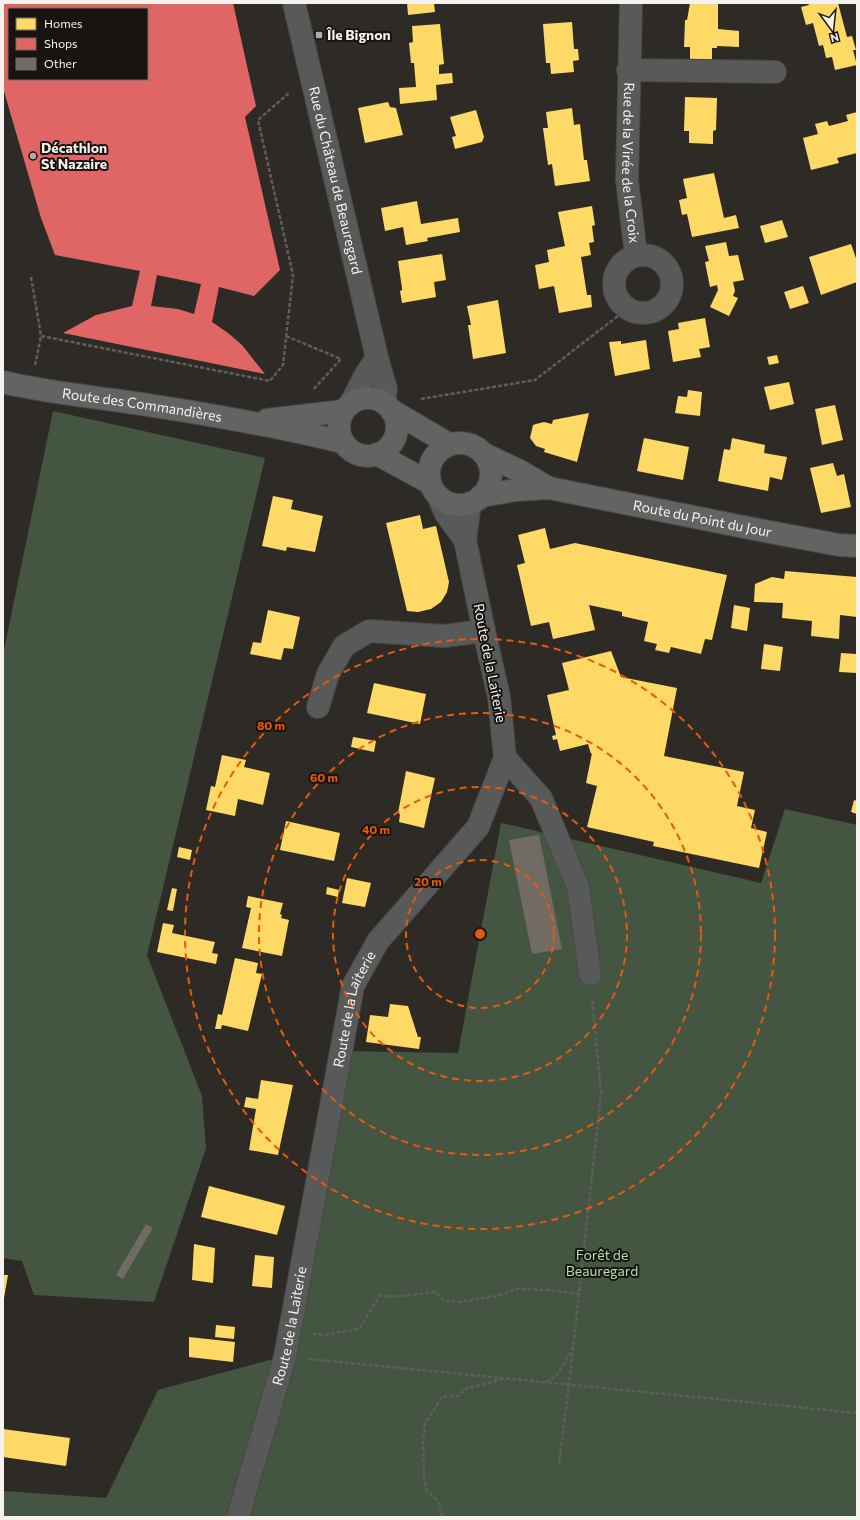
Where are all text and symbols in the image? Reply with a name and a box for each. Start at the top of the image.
legend [8,8,148,80]
north arrow [812,8,852,48]
text: Homes [44,16,82,30]
place label: Île Bignon [326,26,391,43]
marker: Île Bignon [314,30,324,40]
text: N [829,31,840,45]
text: Shops [44,36,78,50]
text: Other [44,56,77,70]
street label: Rue de la Virée de la Croix [619,82,644,245]
street label: Rue du Château de Beauregard [306,85,366,276]
place label: Décathlon St Nazaire [41,139,107,172]
marker: Décathlon St Nazaire [28,151,38,161]
street label: Route des Commandières [61,384,223,425]
street label: Route du Point du Jour [632,496,774,540]
street label: Route de la Laiterie [471,602,510,724]
text: 80 m [257,718,285,732]
text: 60 m [310,770,338,784]
text: 40 m [362,822,390,836]
text: 20 m [414,874,442,888]
centre of rings [473,927,487,941]
street label: Route de la Laiterie [329,948,379,1069]
park label: Forêt de Beauregard [566,1246,638,1279]
street label: Route de la Laiterie [268,1265,309,1387]

